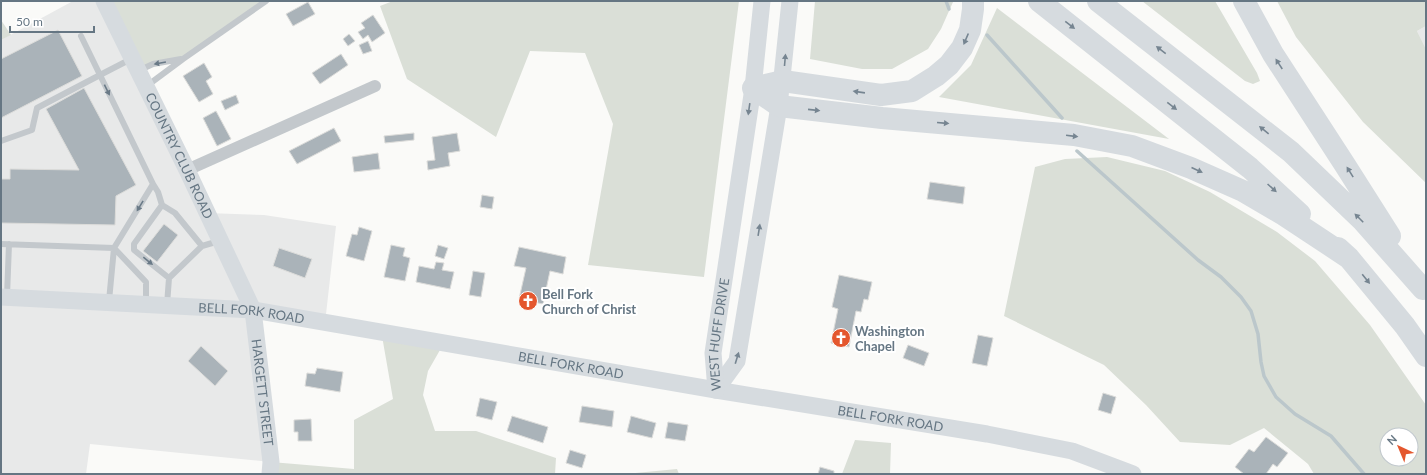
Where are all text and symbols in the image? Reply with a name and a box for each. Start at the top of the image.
scale bar [10,8,94,34]
text: 50 m [16,14,43,29]
one-way arrow [1064,21,1075,30]
one-way arrow [963,33,969,44]
one-way arrow [1156,46,1167,54]
one-way arrow [781,54,788,66]
one-way arrow [1275,59,1283,69]
one-way arrow [154,60,166,66]
one-way arrow [104,84,110,95]
one-way arrow [853,89,865,95]
street label: COUNTRY CLUB ROAD [142,90,217,221]
one-way arrow [1166,102,1177,110]
one-way arrow [746,103,752,115]
one-way arrow [808,107,820,113]
one-way arrow [937,120,949,127]
one-way arrow [1258,126,1269,134]
one-way arrow [1066,132,1079,139]
one-way arrow [1347,167,1354,178]
one-way arrow [1192,168,1204,174]
one-way arrow [1267,184,1277,193]
one-way arrow [136,200,143,212]
one-way arrow [1355,213,1364,223]
one-way arrow [756,224,762,236]
one-way arrow [143,257,153,266]
one-way arrow [1361,273,1370,284]
street label: WEST HUFF DRIVE [705,277,732,392]
place label: Bell Fork Church of Christ [542,286,636,317]
church icon: Bell Fork Church of Christ [517,290,539,312]
street label: BELL FORK ROAD [198,299,306,327]
place label: Washington Chapel [855,323,925,354]
church icon: Washington Chapel [830,327,852,349]
street label: HARGETT STREET [248,338,277,447]
street label: BELL FORK ROAD [517,348,625,382]
one-way arrow [734,351,740,363]
street label: BELL FORK ROAD [836,402,945,435]
north arrow [1379,427,1419,467]
text: N [1384,432,1399,447]

